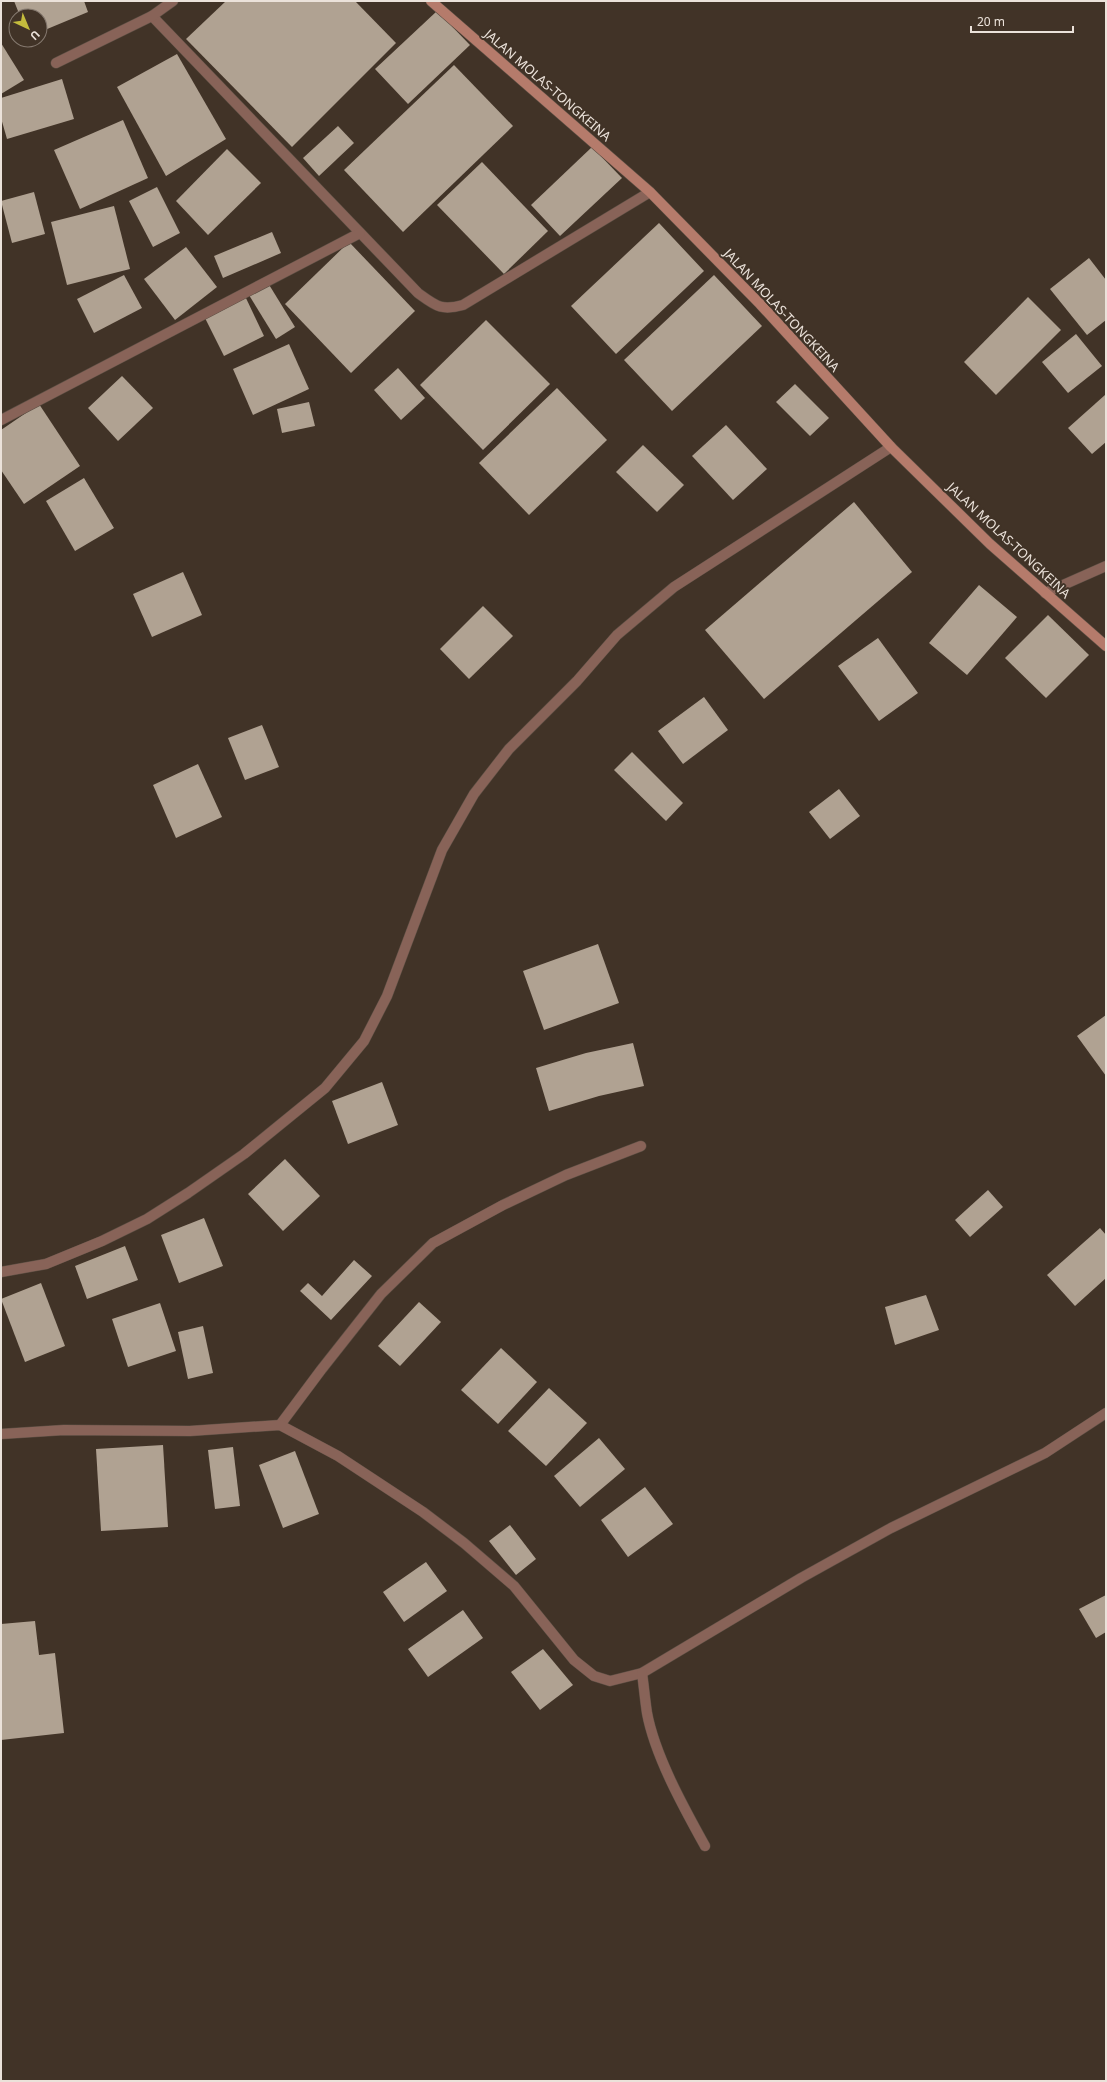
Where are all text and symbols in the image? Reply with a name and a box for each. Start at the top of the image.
north arrow [8,8,48,48]
scale bar [971,8,1073,34]
text: 20 m [977,13,1005,30]
street label: JALAN MOLAS-TONGKEINA [479,24,616,146]
text: U [27,27,43,44]
street label: JALAN MOLAS-TONGKEINA [719,243,844,376]
street label: JALAN MOLAS-TONGKEINA [942,477,1075,602]

